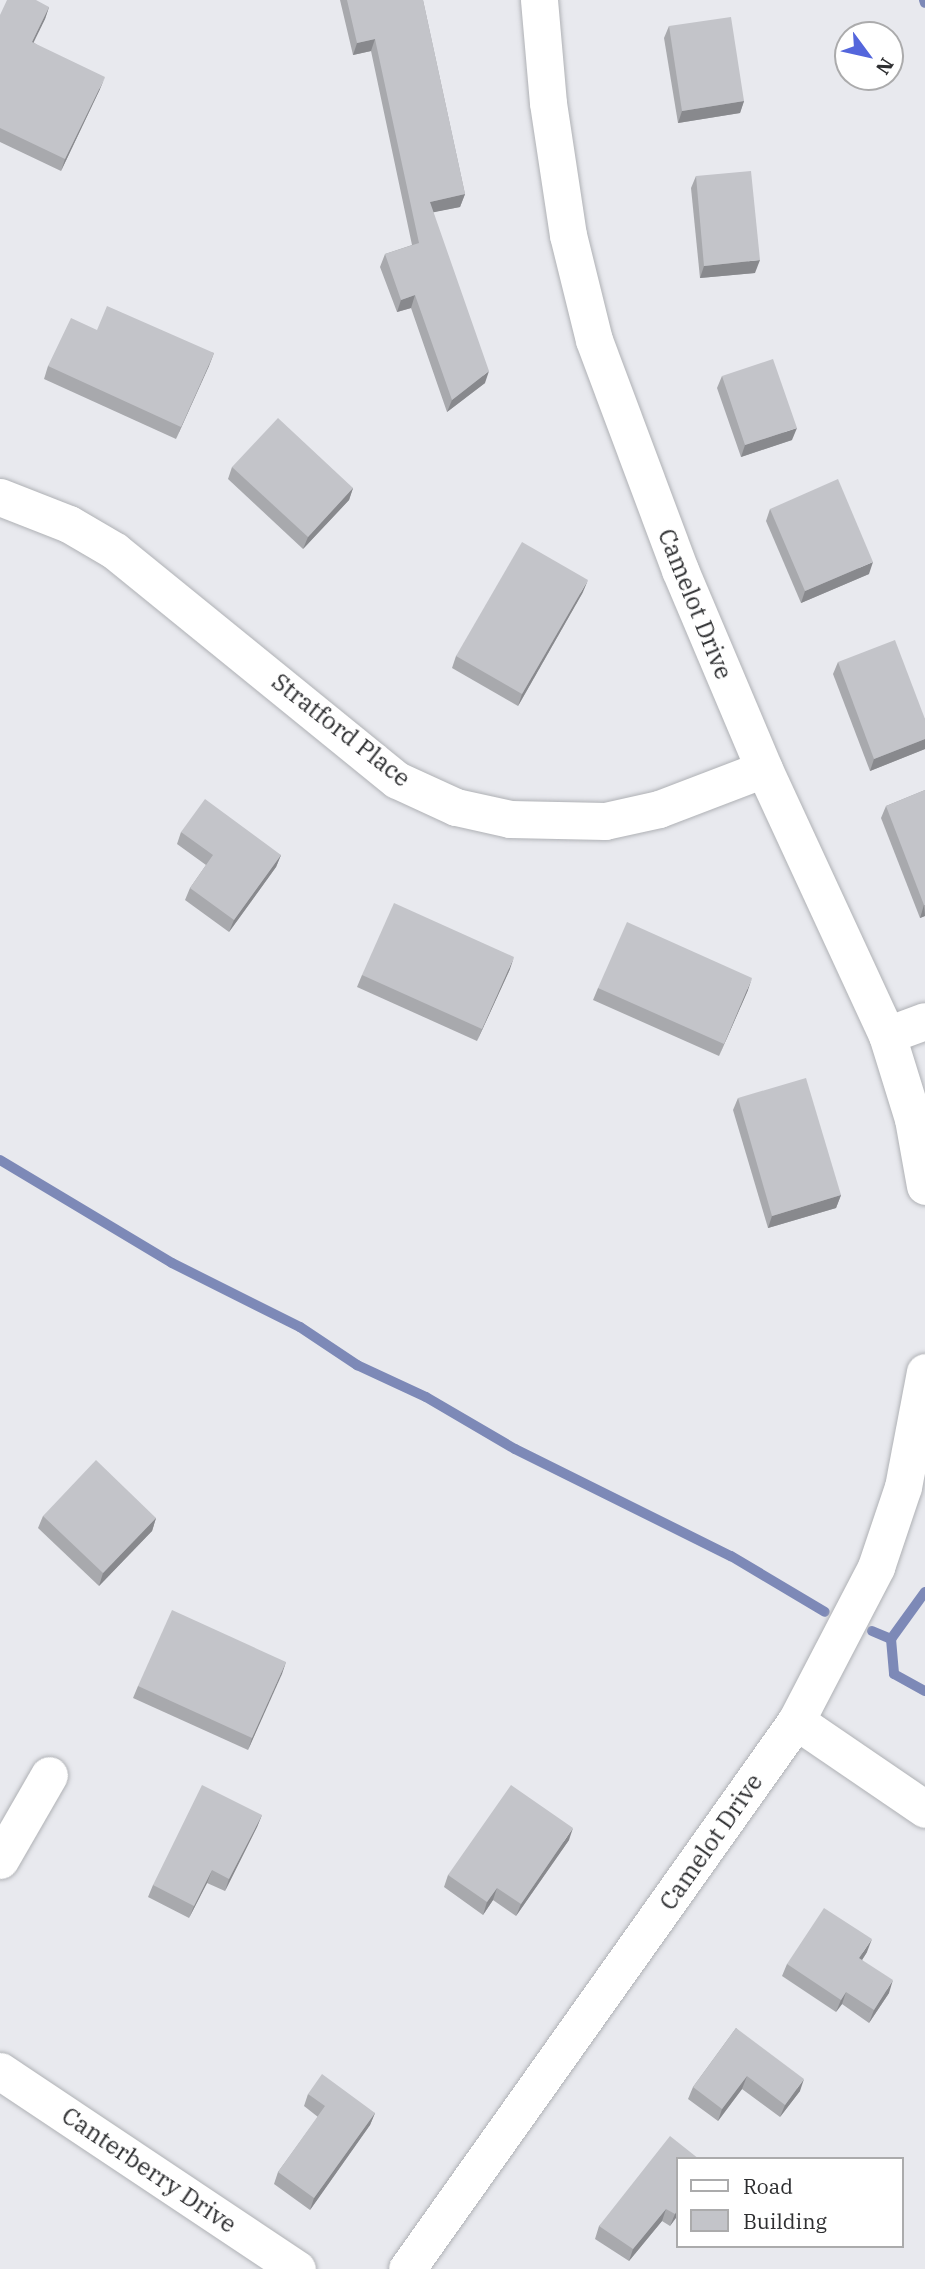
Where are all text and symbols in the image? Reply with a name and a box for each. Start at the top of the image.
north arrow [834,21,904,91]
text: N [871,54,899,79]
street label: Camelot Drive [652,525,738,683]
street label: Stratford Place [266,667,416,793]
street label: Camelot Drive [653,1768,769,1916]
street label: Canterberry Drive [56,2101,242,2239]
legend [676,2157,904,2248]
text: Road [743,2172,793,2200]
text: Building [743,2207,827,2235]

